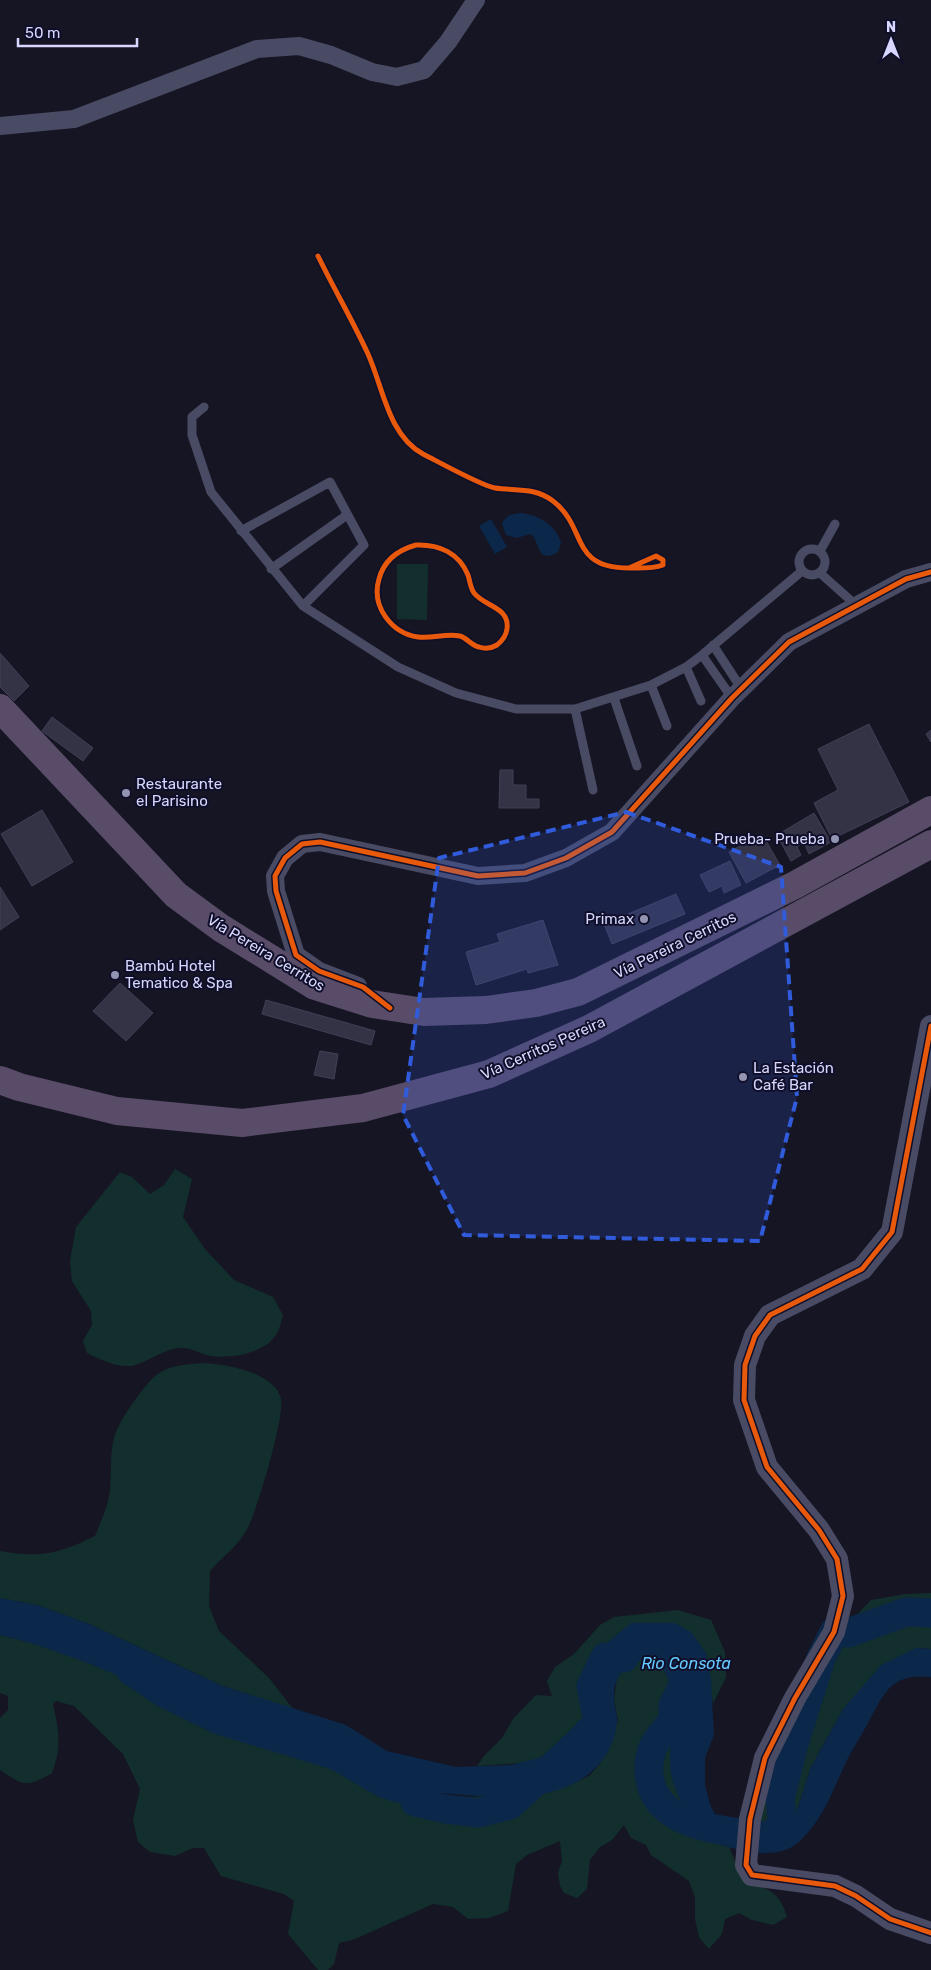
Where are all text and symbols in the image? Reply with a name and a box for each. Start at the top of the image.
scale bar [18,15,136,47]
north arrow [866,15,916,65]
text: N [886,19,896,36]
text: 50 m [25,24,60,42]
place label: Restaurante el Parisino [136,775,222,810]
marker: Restaurante el Parisino [120,787,132,799]
place label: Prueba- Prueba [714,830,825,848]
marker: Prueba- Prueba [829,833,841,845]
street label: Vía Pereira Cerritos [611,907,739,982]
place label: Primax [585,910,634,928]
street label: Vía Pereira Cerritos [204,911,328,995]
marker: Primax [638,913,650,925]
place label: Bambú Hotel Tematico & Spa [125,957,233,992]
marker: Bambú Hotel Tematico & Spa [109,969,121,981]
street label: Vía Cerritos Pereira [478,1013,608,1083]
place label: La Estación Café Bar [753,1059,834,1094]
marker: La Estación Café Bar [737,1071,749,1083]
water label: Rio Consota [641,1654,731,1673]

